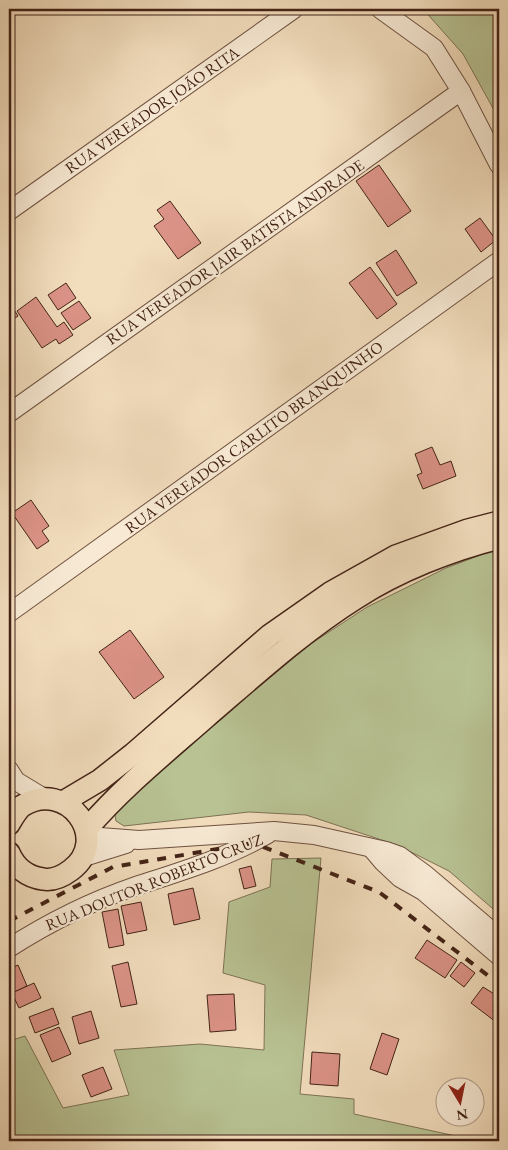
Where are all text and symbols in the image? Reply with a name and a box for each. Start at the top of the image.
street label: RUA VEREADOR JOÃO RITA [61,41,244,178]
street label: RUA VEREADOR JAIR BATISTA ANDRADE [102,154,368,350]
street label: RUA VEREADOR CARLITO BRANQUINHO [121,336,387,538]
street label: RUA DOUTOR ROBERTO CRUZ [42,829,266,935]
north arrow [436,1078,486,1128]
text: N [454,1105,469,1125]

